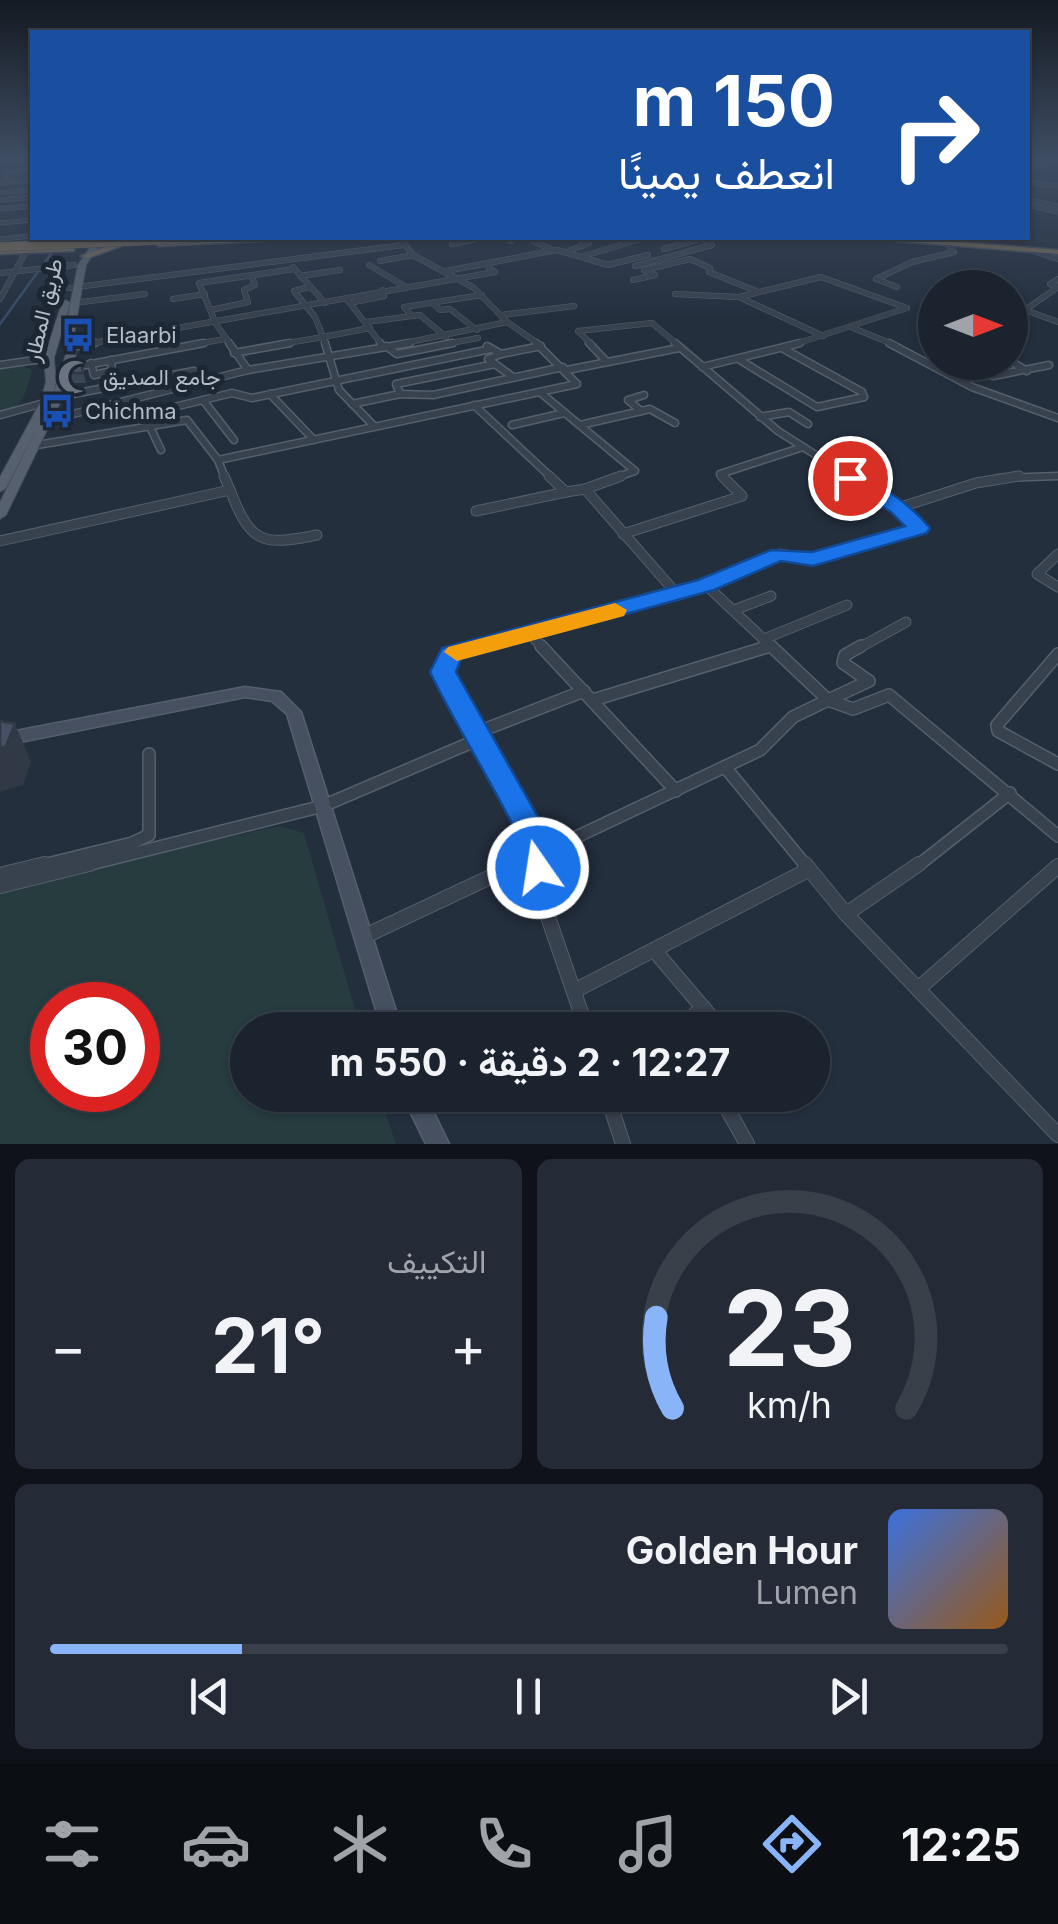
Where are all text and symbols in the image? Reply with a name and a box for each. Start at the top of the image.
text: 150 m [632,58,835,143]
icon: right [870,70,1000,200]
text: انعطف يمينًا [618,145,835,200]
street label: طريق المطار [18,256,68,365]
north arrow [918,270,1028,380]
map controls [918,270,1028,380]
bus stop icon: Elaarbi [59,316,97,354]
place label: Elaarbi [106,322,177,348]
mosque icon: جامع الصديق [56,358,94,396]
place label: جامع الصديق [103,364,221,392]
bus stop icon: Chichma [38,392,76,430]
place label: Chichma [85,398,177,424]
pin [808,436,893,521]
icon: arrive [823,451,878,506]
position arrow [486,816,590,920]
speed limit sign: 30 [30,982,160,1112]
text: 12:27 · 2 دقيقة · 550 m [330,1039,730,1085]
text: التكييف [387,1242,487,1281]
text: 23 [723,1265,856,1391]
text: 21° [211,1300,325,1391]
text: − [50,1314,86,1380]
text: + [450,1314,486,1380]
text: km/h [747,1383,832,1427]
text: Golden Hour [626,1527,858,1573]
text: Lumen [755,1573,858,1612]
icon: previous [182,1669,237,1724]
icon: pause [501,1669,556,1724]
icon: next [821,1669,876,1724]
icon: filters [37,1809,107,1879]
icon: car [181,1809,251,1879]
icon: climate [325,1809,395,1879]
icon: phone [469,1809,539,1879]
icon: music [613,1809,683,1879]
icon: directions [757,1809,827,1879]
text: 12:25 [901,1817,1021,1872]

